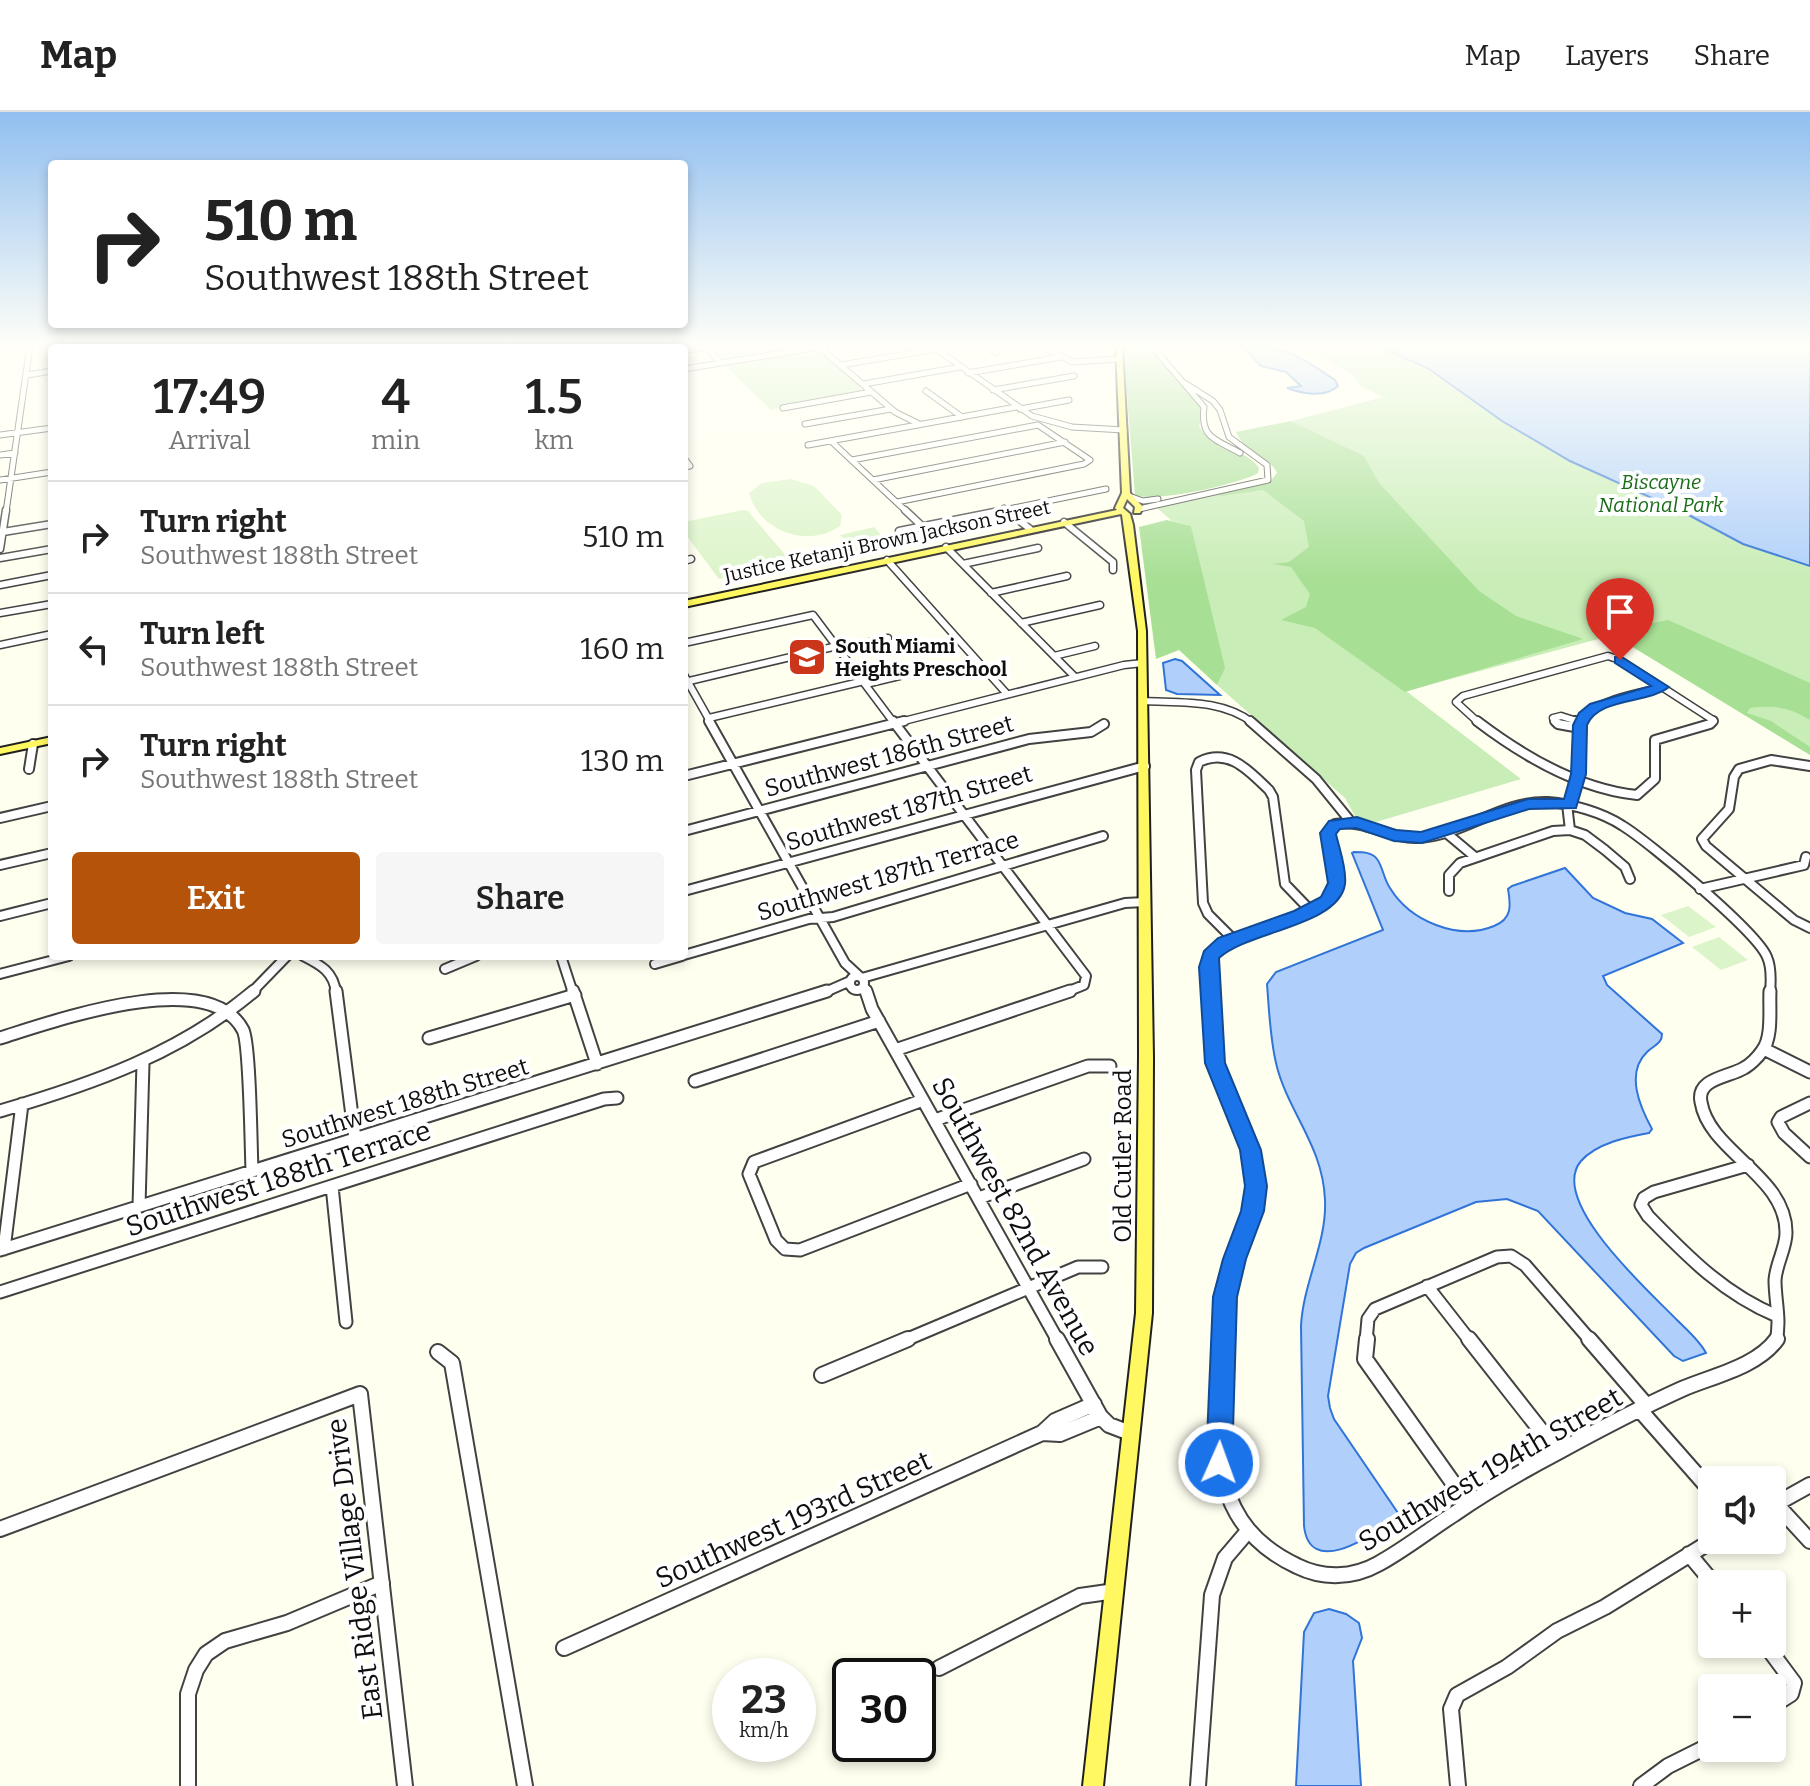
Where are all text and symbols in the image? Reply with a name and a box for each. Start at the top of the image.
text: Map [40,32,117,78]
text: Map [1464,39,1521,72]
text: Layers [1565,39,1649,72]
text: Share [1693,39,1770,72]
text: 510 m [204,188,357,255]
icon: right [72,192,176,296]
text: Southwest 188th Street [204,256,589,300]
text: 17:49 [153,368,266,426]
text: 4 [381,368,410,426]
text: 1.5 [525,368,583,426]
text: Arrival [168,425,251,456]
text: min [371,425,420,456]
text: km [535,425,574,456]
park label: Biscayne National Park [1598,470,1724,517]
street label: Justice Ketanji Brown Jackson Street [721,495,1053,589]
text: Turn right [140,504,287,540]
icon: right [72,515,116,559]
text: 510 m [582,519,664,555]
text: Southwest 188th Street [140,540,418,571]
pin [1586,578,1654,660]
icon: arrive [1598,590,1642,634]
text: Turn left [140,616,265,652]
icon: left [72,627,116,671]
text: 160 m [580,631,664,667]
place label: South Miami Heights Preschool [835,634,1007,681]
school or university icon: South Miami Heights Preschool [786,636,828,678]
text: Southwest 188th Street [140,652,418,683]
street label: Southwest 186th Street [761,709,1017,803]
text: Turn right [140,728,287,764]
icon: right [72,739,116,783]
text: 130 m [581,743,664,779]
street label: Southwest 187th Street [783,759,1035,857]
text: Southwest 188th Street [140,764,418,795]
street label: Southwest 187th Terrace [754,825,1022,927]
button: Exit [72,852,360,944]
button: Share [376,852,664,944]
street label: Southwest 188th Street [278,1052,532,1154]
street label: Old Cutler Road [1109,1069,1137,1243]
street label: Southwest 82nd Avenue [925,1071,1106,1361]
street label: Southwest 188th Terrace [122,1114,435,1243]
street label: Southwest 194th Street [1353,1380,1628,1558]
street label: East Ridge Village Drive [320,1416,389,1721]
position arrow [1177,1421,1261,1505]
street label: Southwest 193rd Street [650,1444,936,1595]
map controls [1698,1466,1786,1762]
button: sound [1698,1466,1786,1554]
button: + [1698,1570,1786,1658]
speed limit sign: 30 [832,1658,936,1762]
button: − [1698,1674,1786,1762]
text: 23 [741,1676,787,1724]
text: km/h [739,1718,789,1742]

